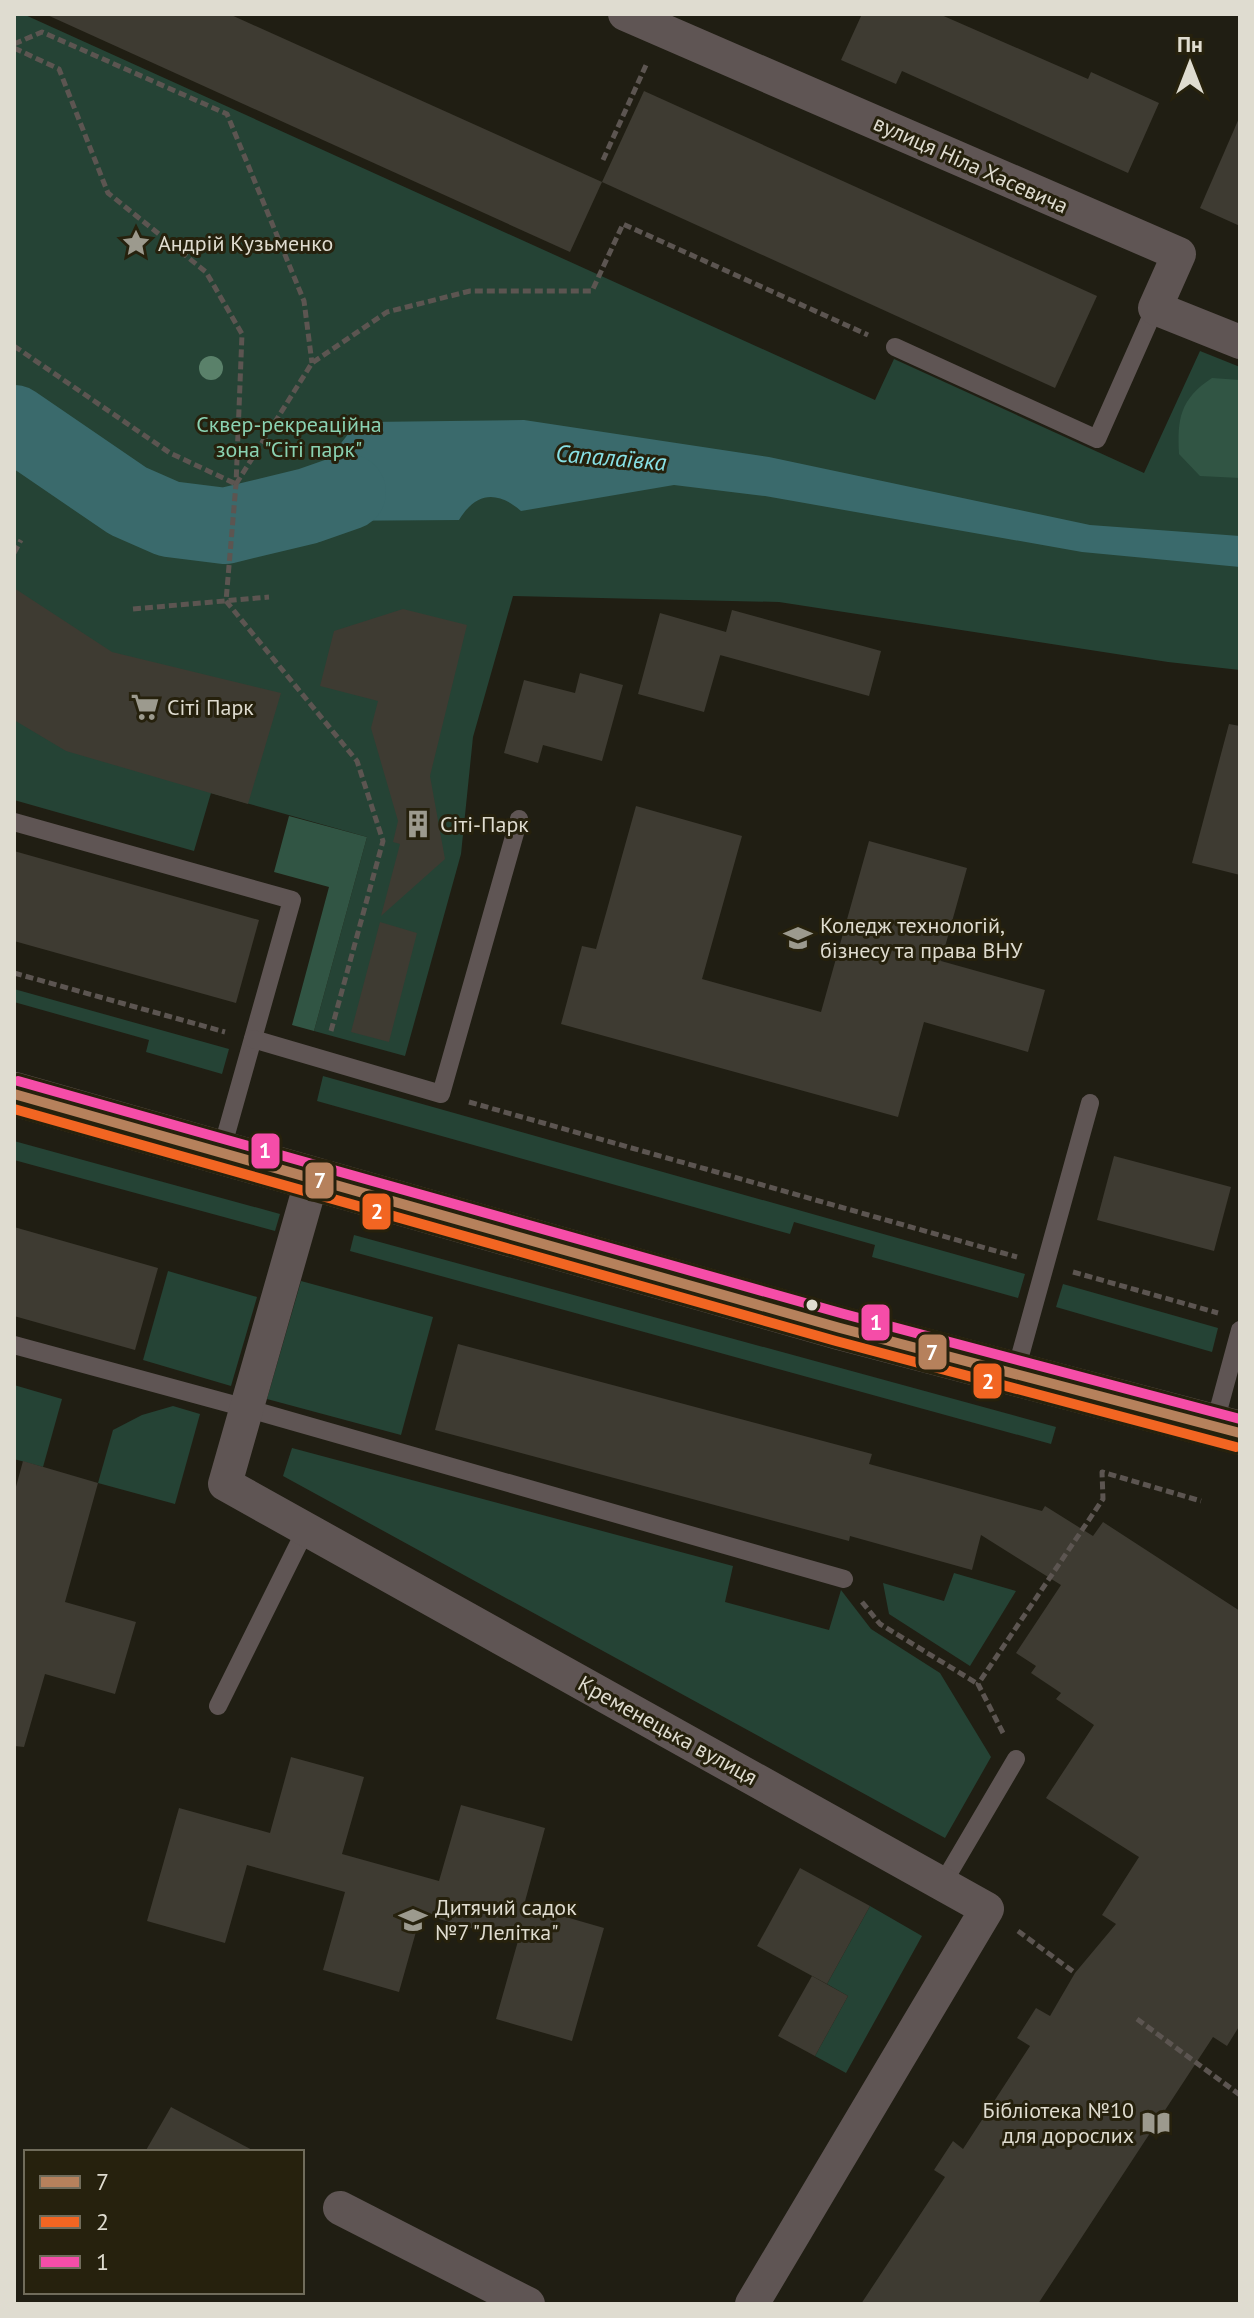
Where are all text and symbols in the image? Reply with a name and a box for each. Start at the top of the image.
north arrow [1150,24,1230,104]
text: Пн [1177,30,1203,58]
street label: вулиця Ніла Хасевича [869,108,1073,220]
place icon: Андрій Кузьменко [121,228,151,258]
place label: Андрій Кузьменко [158,229,333,257]
park label: Сквер-рекреаційна зона "Сіті парк" [196,410,382,463]
water label: Сапалаївка [554,437,668,478]
supermarket icon: Сіті Парк [130,692,160,722]
place label: Сіті Парк [167,693,254,721]
building icon: Сіті-Парк [403,809,433,839]
place label: Сіті-Парк [440,810,529,838]
place label: Коледж технологій, бізнесу та права ВНУ [820,911,1023,964]
school or university icon: Коледж технологій, бізнесу та права ВНУ [783,923,813,953]
line badge: 1 [250,1132,281,1170]
text: 1 [259,1136,271,1164]
line badge: 7 [304,1161,335,1200]
text: 7 [314,1166,326,1194]
line badge: 2 [361,1192,392,1231]
text: 2 [371,1197,383,1225]
unlabelled marker [804,1297,820,1313]
line badge: 1 [860,1303,891,1342]
text: 1 [870,1308,882,1336]
line badge: 7 [917,1333,948,1371]
text: 7 [926,1338,938,1366]
line badge: 2 [972,1362,1003,1400]
text: 2 [982,1367,994,1395]
street label: Кременецька вулиця [573,1669,763,1791]
place label: Дитячий садок №7 "Лелітка" [435,1893,577,1946]
school or university icon: Дитячий садок №7 "Лелітка" [398,1905,428,1935]
place label: Бібліотека №10 для дорослих [983,2096,1134,2149]
library icon: Бібліотека №10 для дорослих [1141,2108,1171,2138]
legend [24,2150,304,2294]
text: 7 [96,2166,109,2197]
text: 2 [96,2206,109,2237]
text: 1 [96,2246,109,2277]

